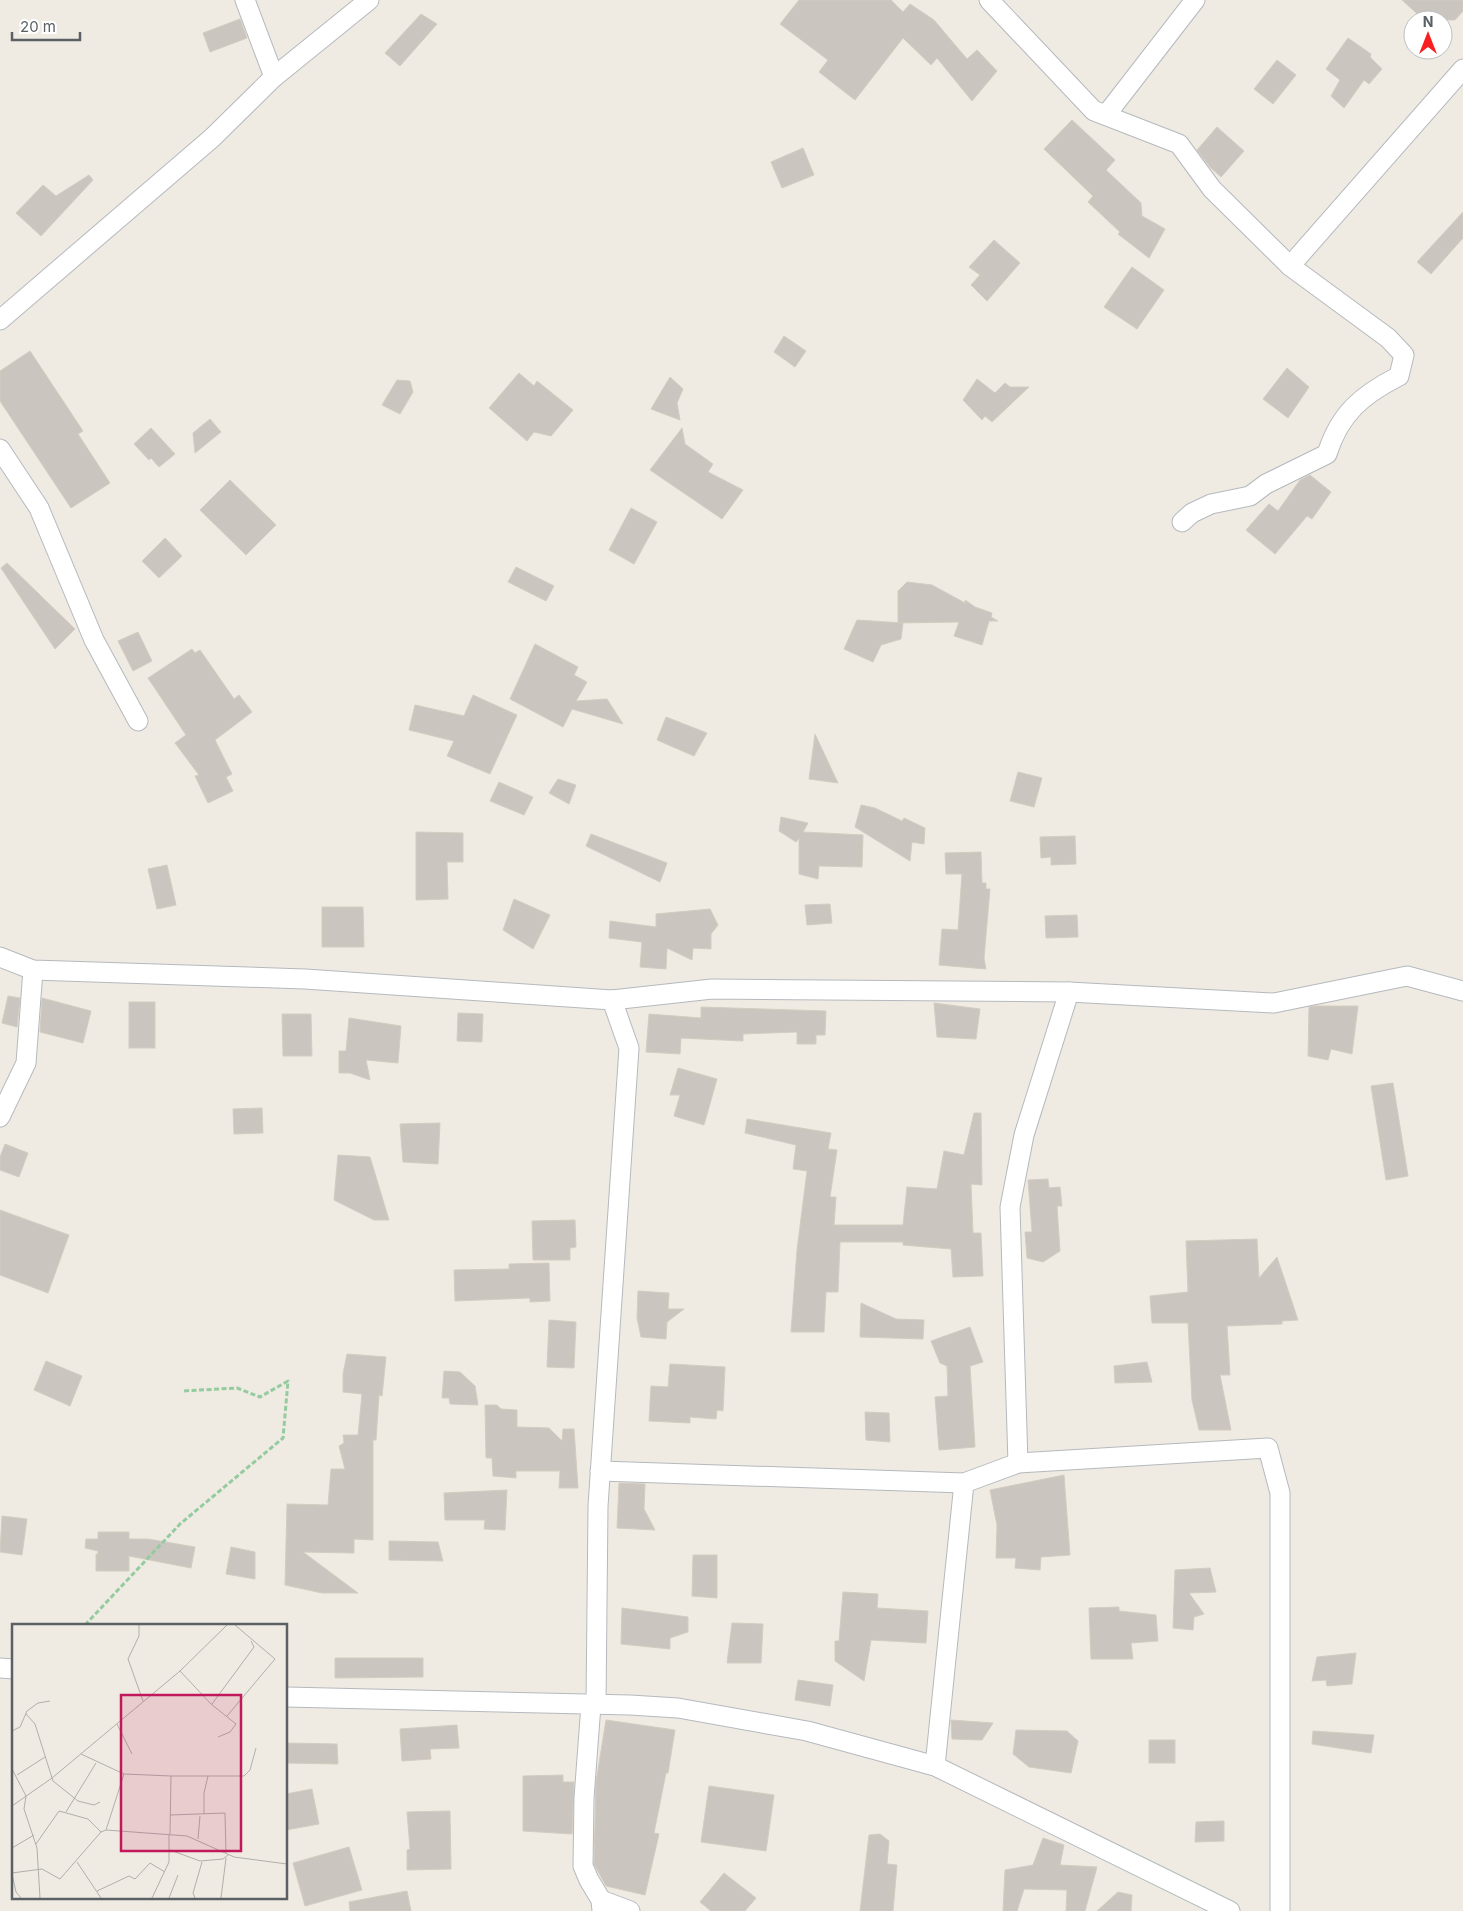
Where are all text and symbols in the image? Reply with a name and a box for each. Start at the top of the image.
scale bar [12,10,80,42]
north arrow [1403,10,1453,60]
text: N [1423,13,1433,30]
text: 20 m [20,17,56,36]
inset map [12,1624,288,1898]

